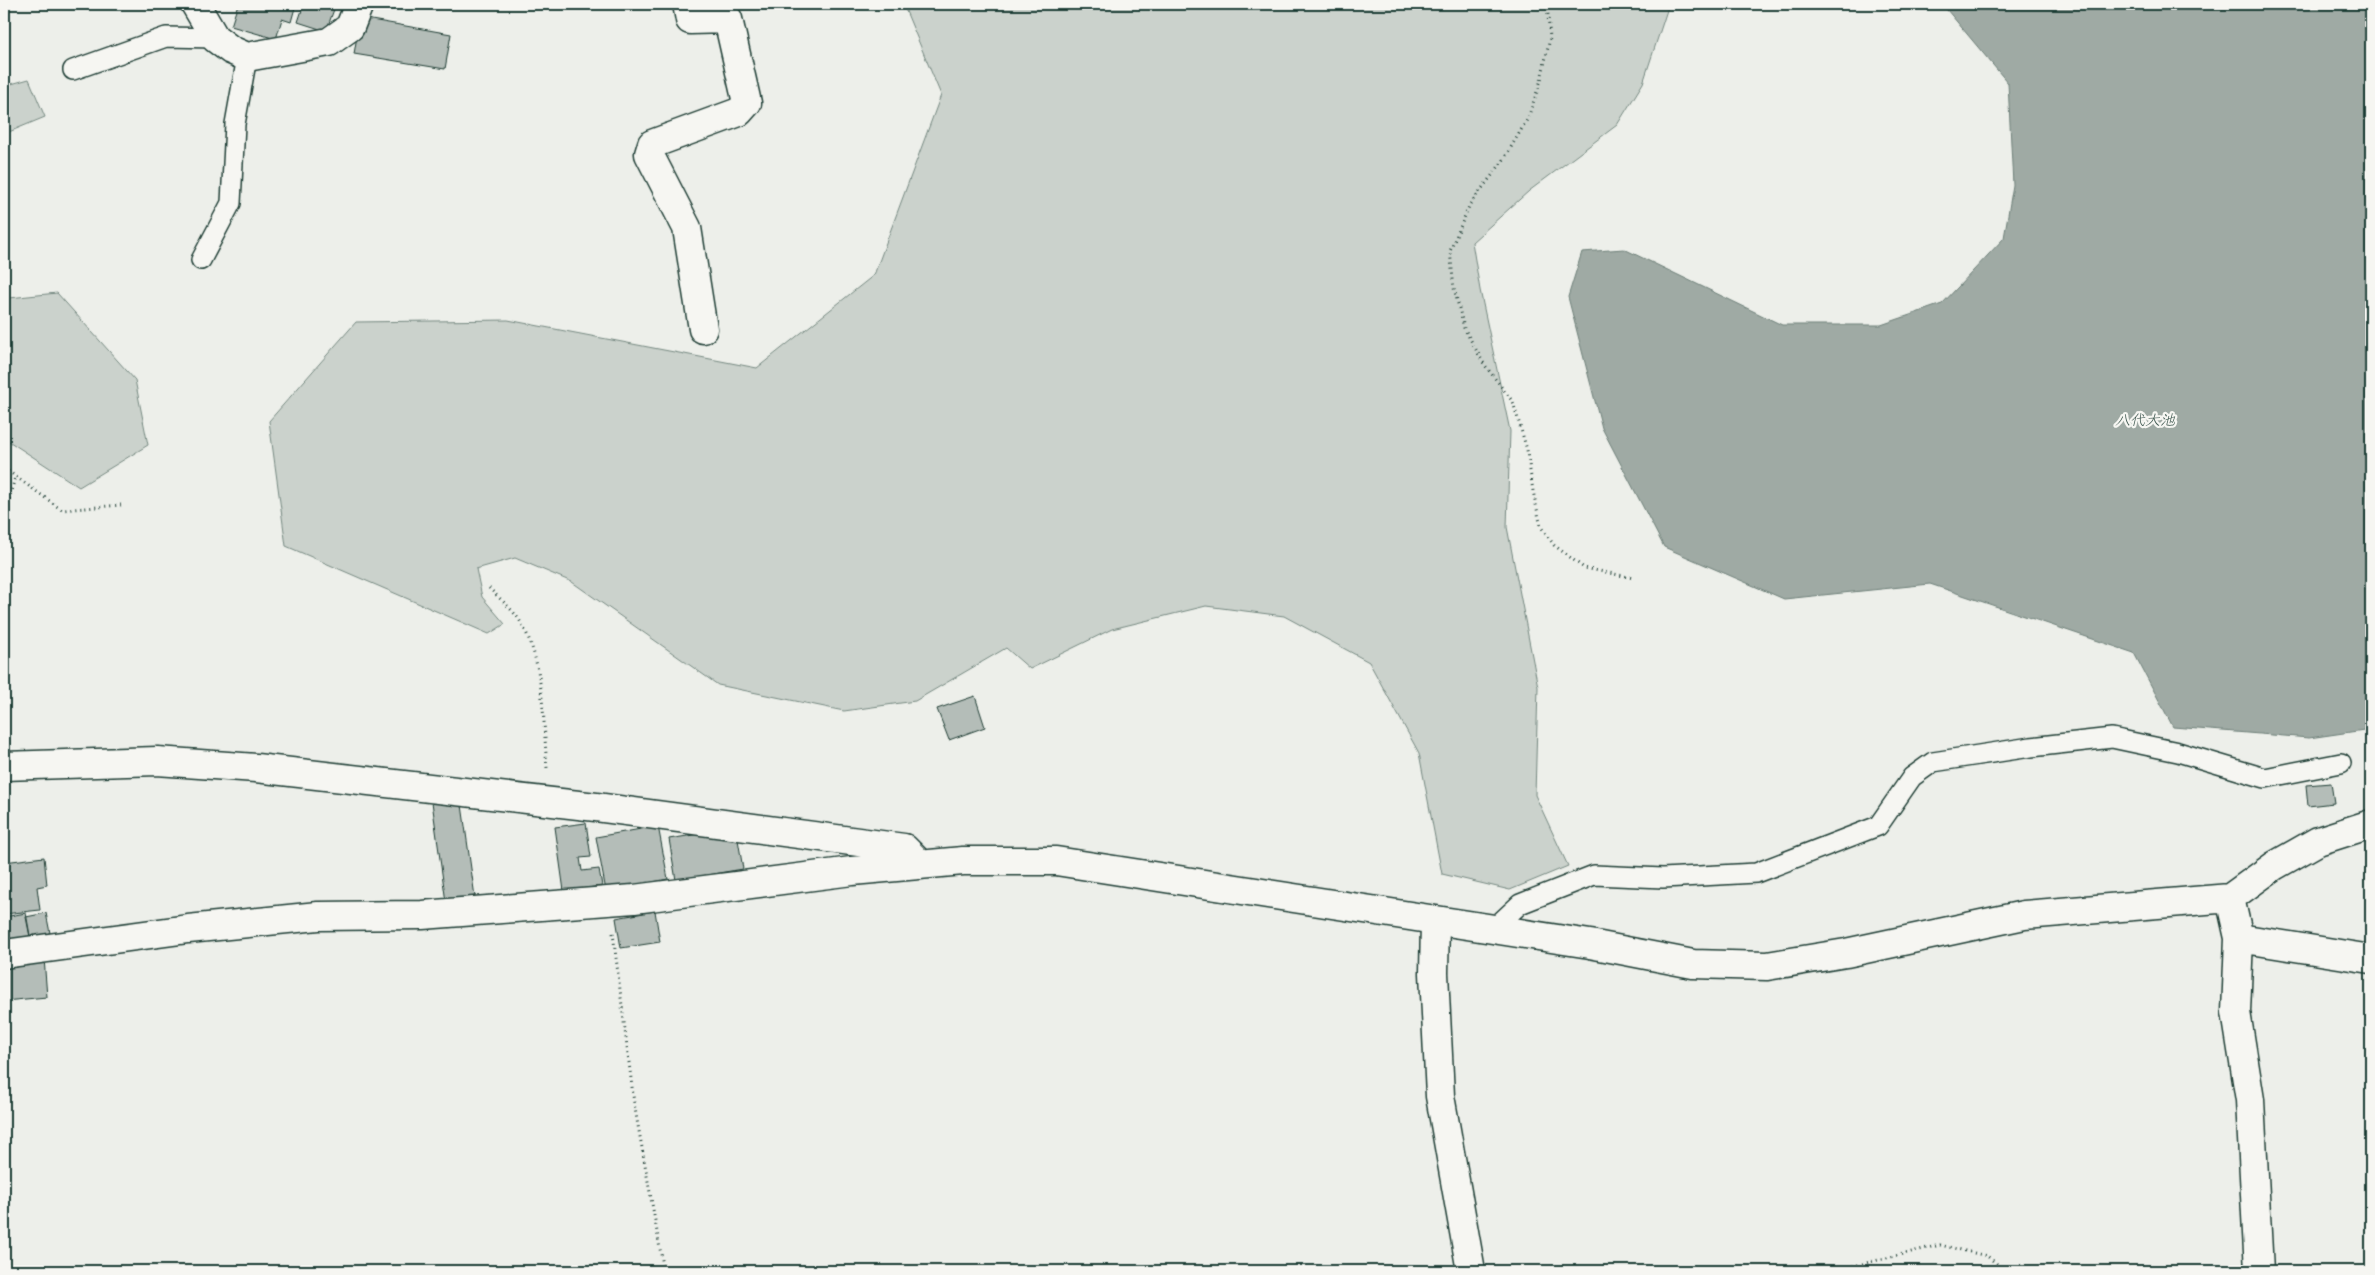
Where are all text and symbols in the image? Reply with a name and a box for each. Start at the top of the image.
water label: 八代大池 [2115,407,2176,430]

